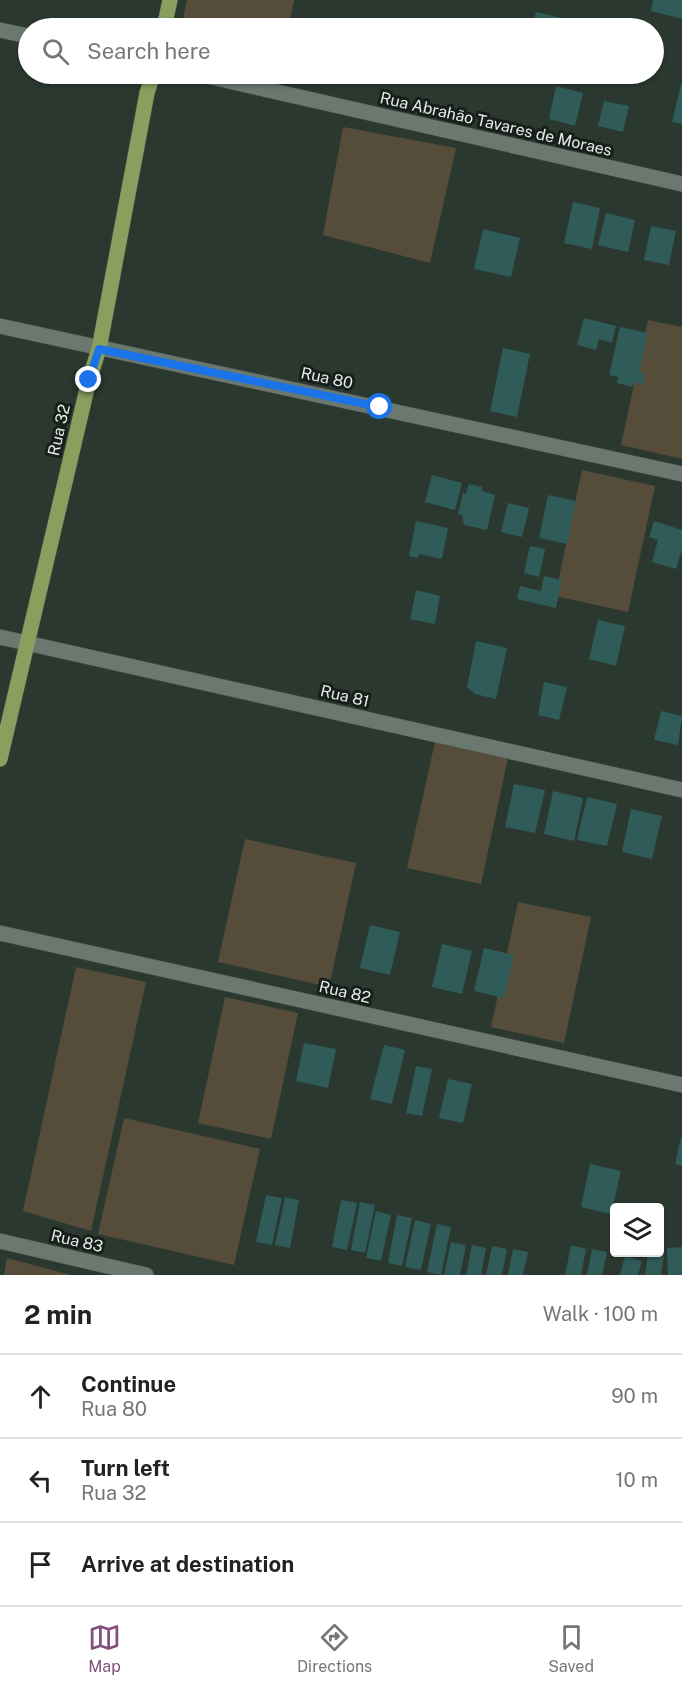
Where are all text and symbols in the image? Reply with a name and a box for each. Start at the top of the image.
search box [18,18,664,84]
icon: search [39,35,72,68]
text: Search here [87,38,211,64]
street label: Rua Abrahão Tavares de Moraes [378,88,614,160]
street label: Rua 80 [299,363,355,393]
route end [75,366,101,392]
route start [366,393,392,419]
street label: Rua 32 [44,402,74,458]
street label: Rua 81 [319,681,371,711]
street label: Rua 82 [317,977,373,1007]
map controls [610,1203,664,1257]
button: layers [610,1203,664,1257]
street label: Rua 83 [49,1226,105,1256]
text: 2 min [24,1299,92,1330]
text: Walk · 100 m [543,1302,658,1326]
text: Continue [81,1371,176,1397]
icon: ahead [24,1380,57,1413]
text: 90 m [611,1384,658,1408]
text: Rua 80 [81,1397,147,1421]
text: Turn left [81,1455,170,1481]
icon: left [24,1464,57,1497]
text: 10 m [615,1468,658,1492]
text: Rua 32 [81,1481,146,1505]
icon: arrive [24,1548,57,1581]
text: Arrive at destination [81,1551,294,1577]
tab: Map [88,1621,121,1676]
tab: Directions [297,1621,372,1676]
tab: Saved [548,1621,594,1676]

